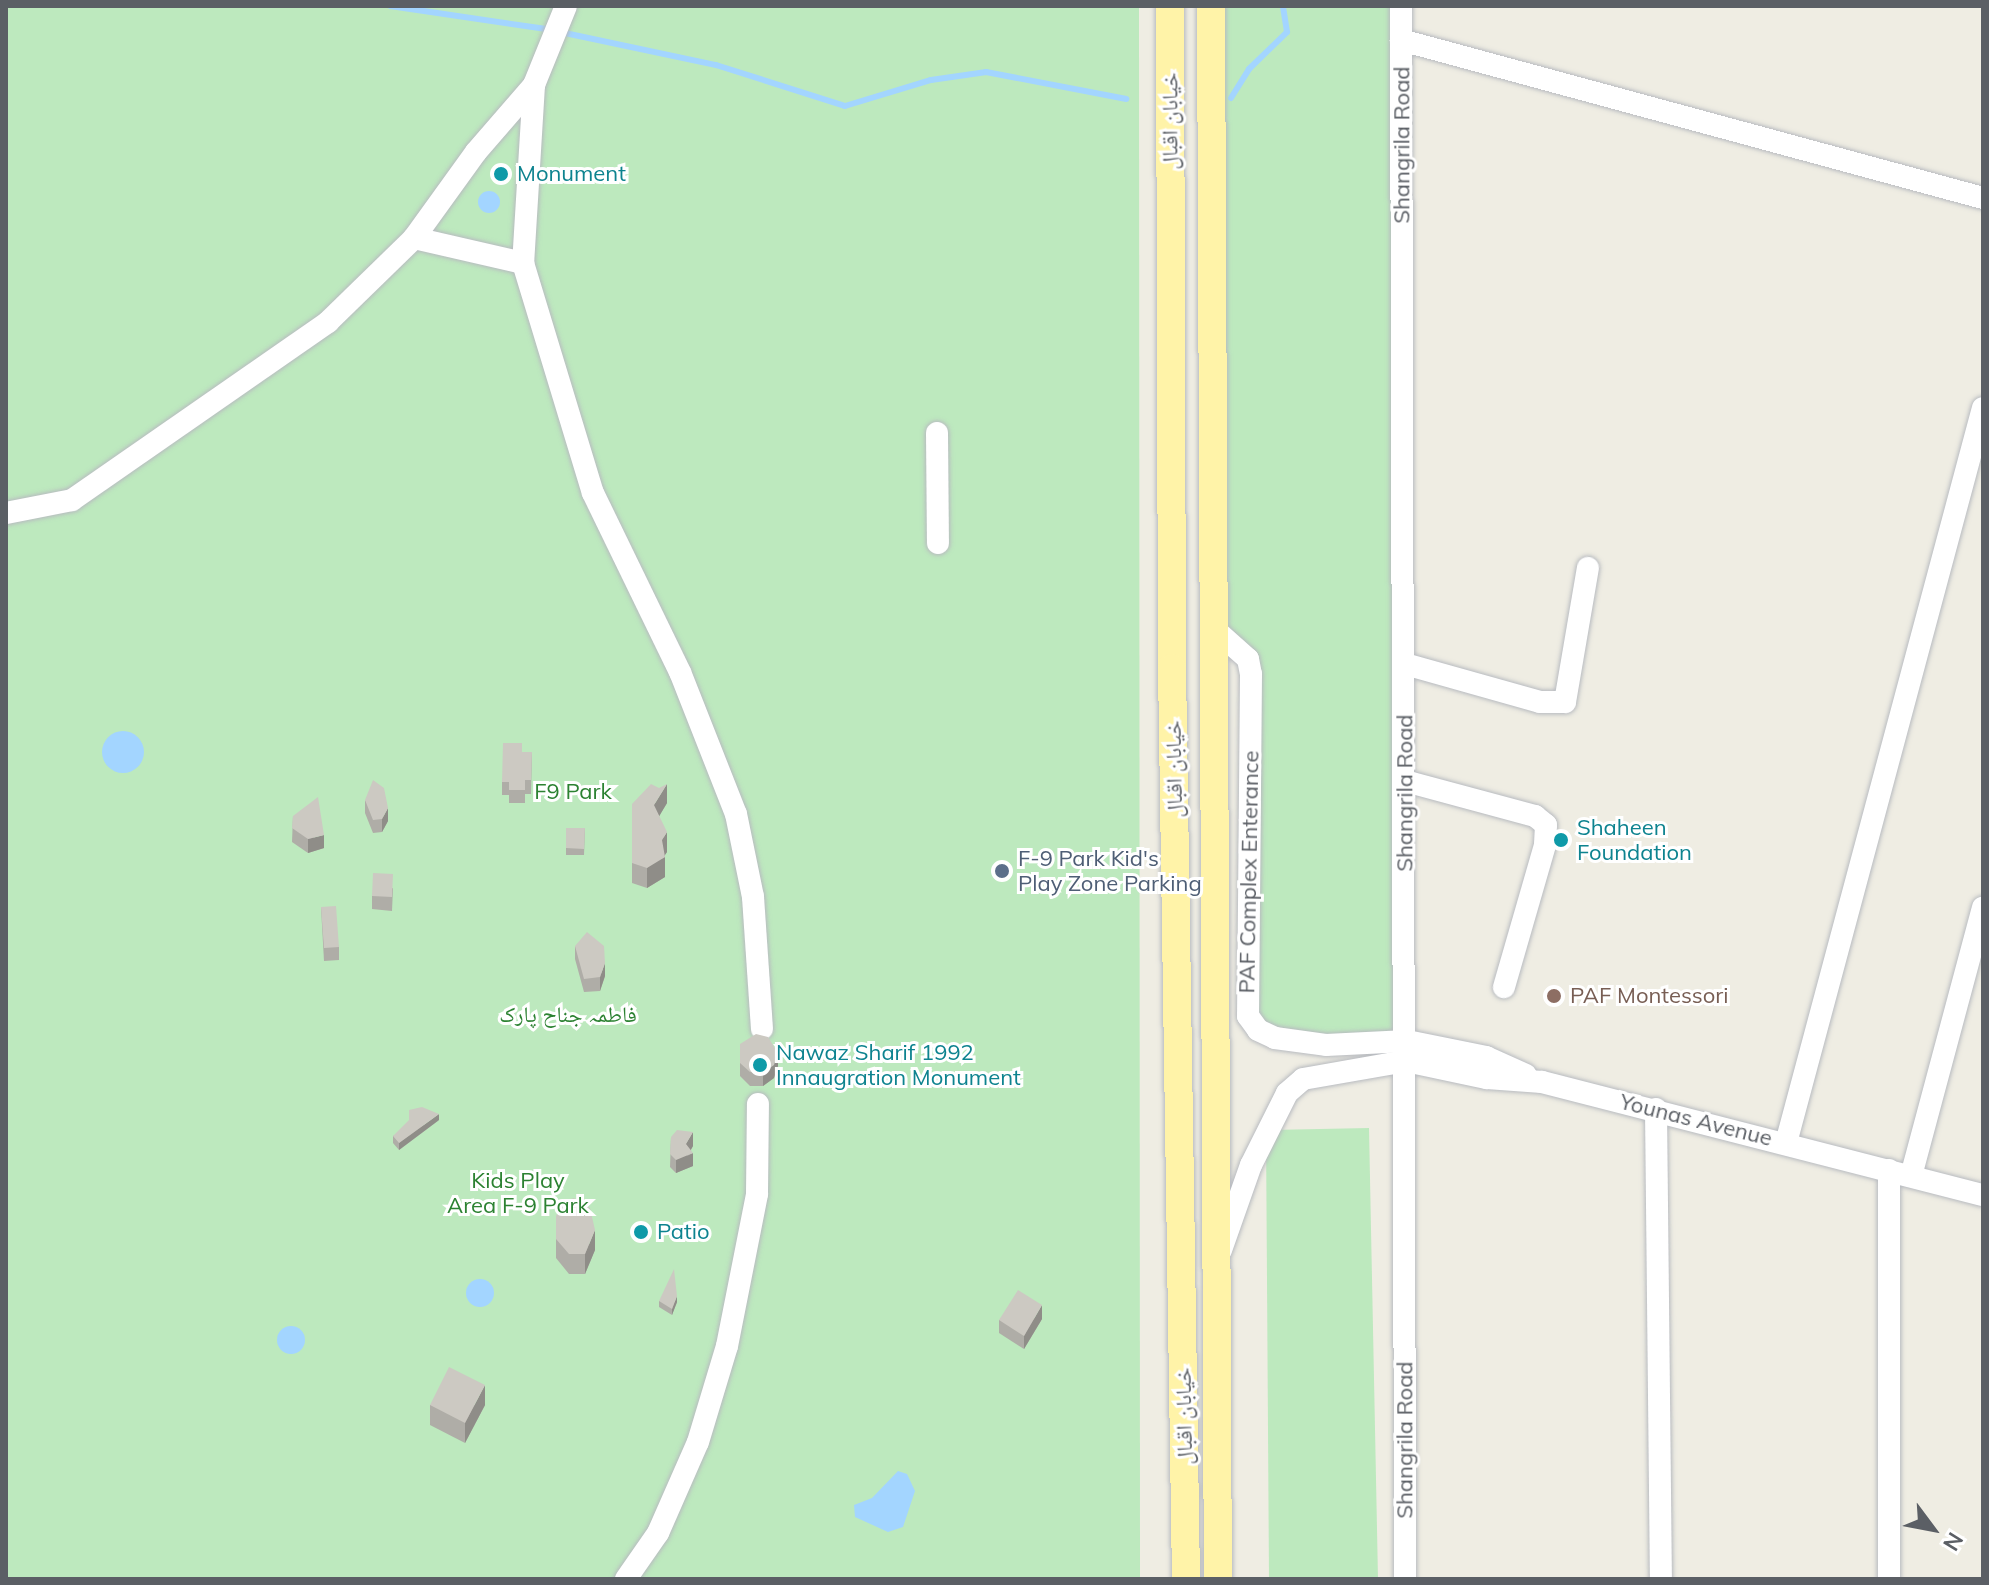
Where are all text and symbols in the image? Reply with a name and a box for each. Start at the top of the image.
street label: Shangrila Road [1389,66,1415,224]
street label: خیابان اقبال [1157,72,1183,170]
place label: Monument [517,161,626,187]
marker: Monument [492,165,510,183]
street label: Shangrila Road [1392,714,1418,872]
street label: خیابان اقبال [1160,720,1188,818]
street label: PAF Complex Enterance [1234,750,1264,994]
park label: F9 Park [534,779,612,805]
place label: Shaheen Foundation [1577,814,1692,866]
marker: Shaheen Foundation [1552,831,1570,849]
place label: F-9 Park Kid's Play Zone Parking [1018,845,1202,896]
marker: F-9 Park Kid's Play Zone Parking [993,862,1011,880]
place label: PAF Montessori [1570,983,1729,1009]
marker: PAF Montessori [1545,987,1563,1005]
park label: فاطمہ جناح پارک [499,1002,637,1028]
place label: Nawaz Sharif 1992 Innaugration Monument [776,1039,1021,1090]
marker: Nawaz Sharif 1992 Innaugration Monument [751,1056,769,1074]
street label: Younas Avenue [1617,1088,1775,1152]
park label: Kids Play Area F-9 Park [447,1167,589,1218]
place label: Patio [657,1219,709,1245]
marker: Patio [632,1223,650,1241]
street label: Shangrila Road [1392,1361,1418,1519]
street label: خیابان اقبال [1170,1367,1198,1465]
north arrow [1893,1489,1973,1569]
text: N [1937,1527,1970,1556]

